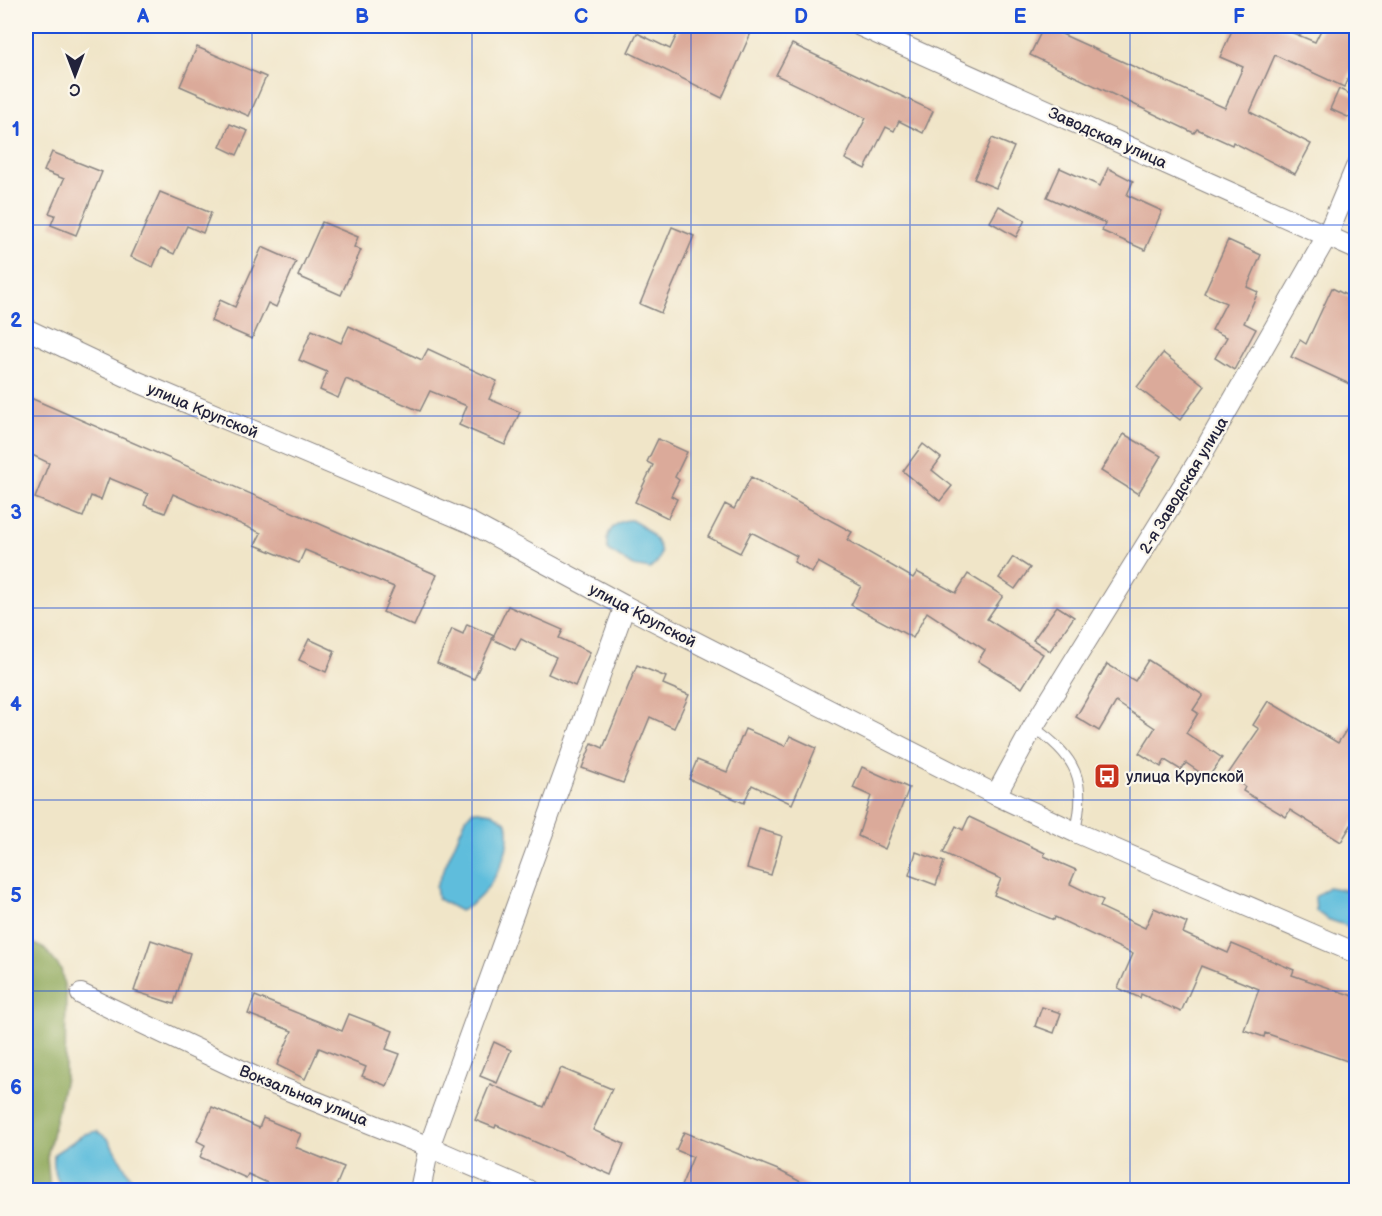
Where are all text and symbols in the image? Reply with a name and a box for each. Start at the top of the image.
text: A [136,5,150,29]
text: B [355,5,369,29]
text: C [574,5,588,29]
text: D [794,5,808,29]
text: E [1014,5,1027,29]
text: F [1233,5,1245,29]
north arrow [45,45,105,105]
text: С [69,79,81,98]
street label: Заводская улица [1045,104,1170,173]
text: 1 [12,118,20,142]
text: 2 [10,309,22,333]
street label: улица Крупской [144,380,261,443]
street label: 2-я Заводская улица [1136,413,1233,558]
text: 3 [10,501,22,525]
street label: улица Крупской [586,580,699,652]
text: 4 [10,693,22,717]
bus stop icon: улица Крупской [1092,761,1122,791]
place label: улица Крупской [1126,768,1244,787]
text: 5 [10,884,22,908]
street label: Вокзальная улица [236,1062,371,1131]
text: 6 [10,1076,22,1100]

